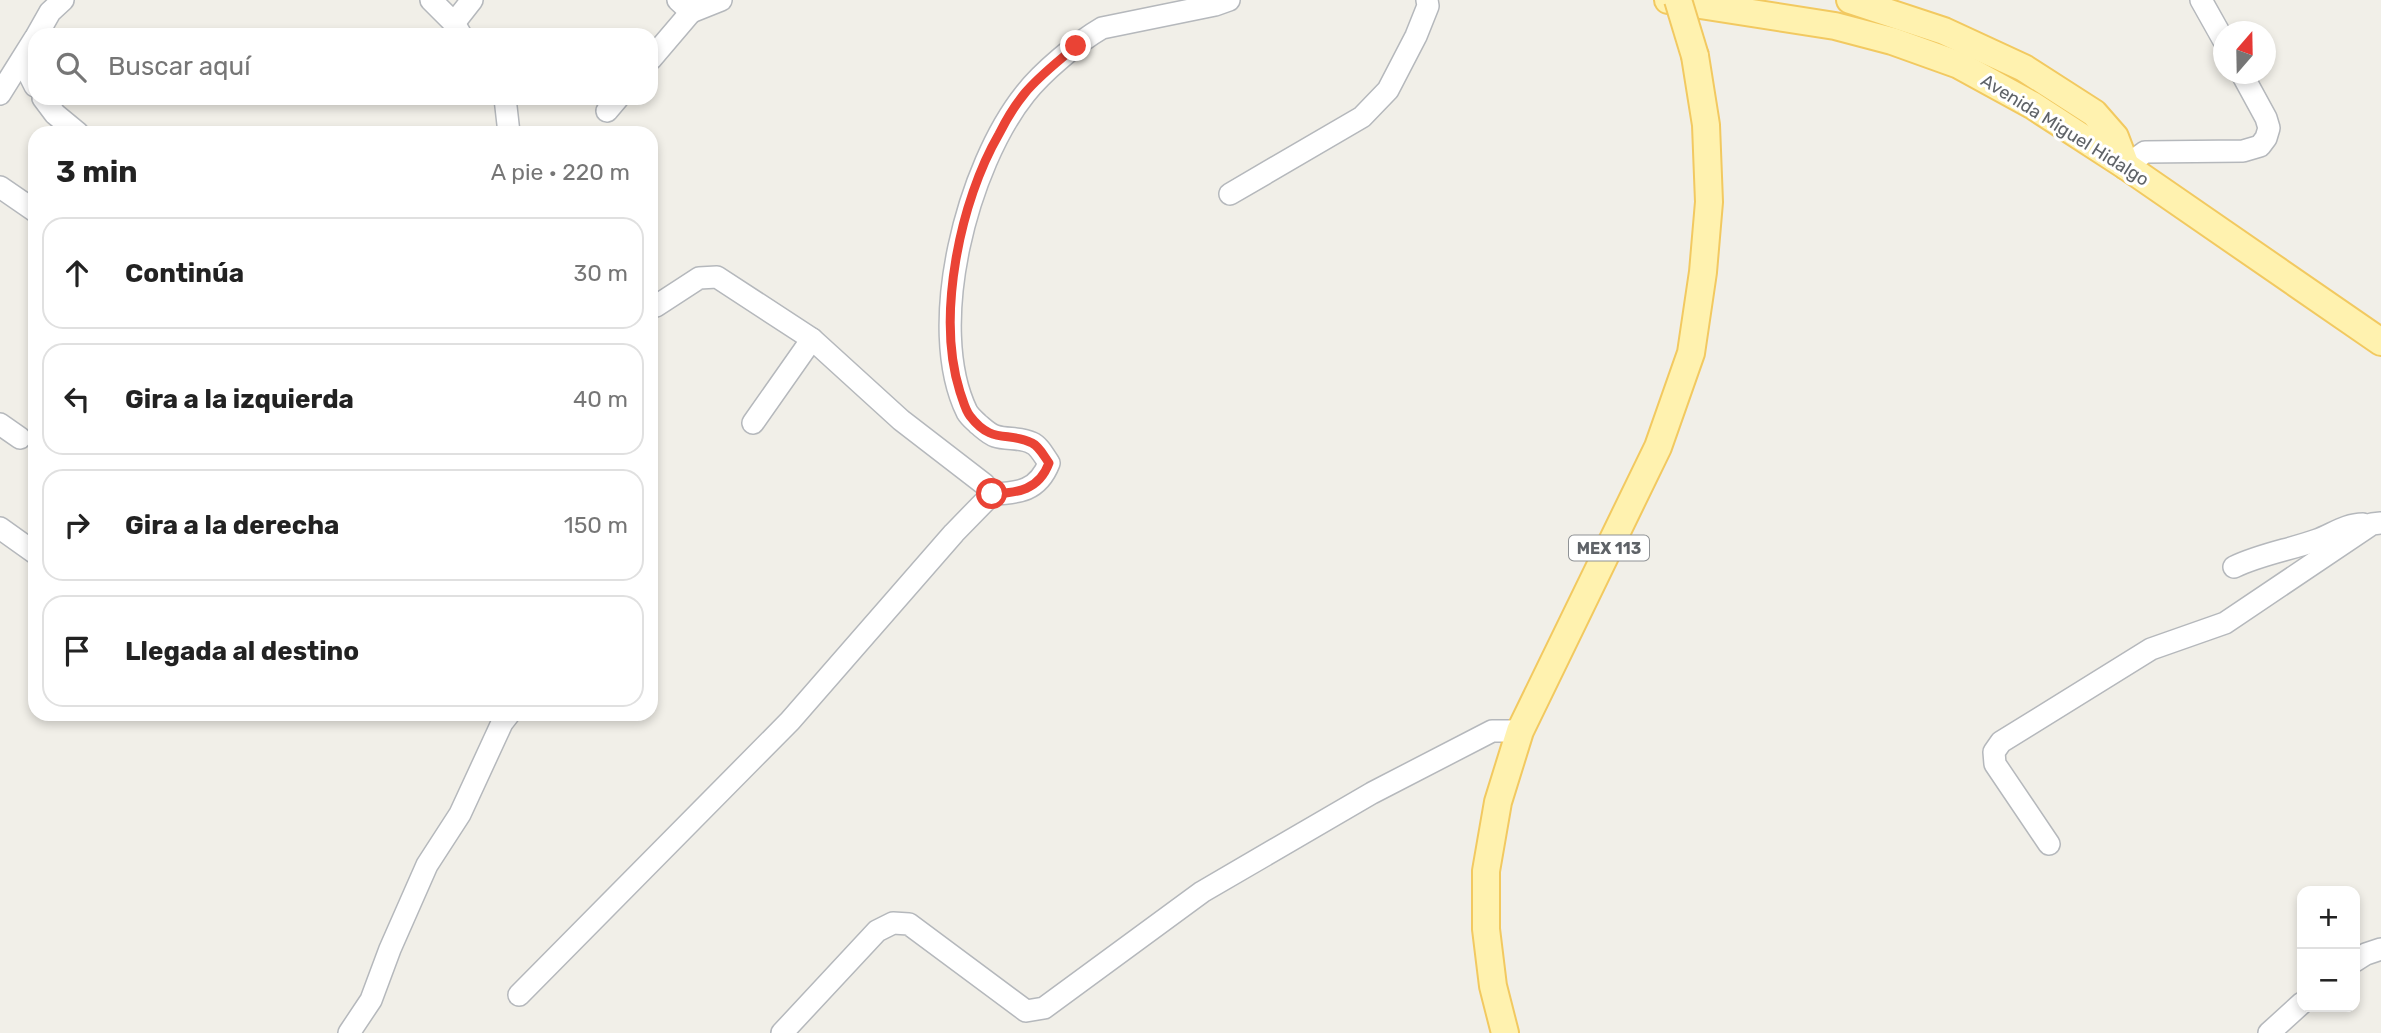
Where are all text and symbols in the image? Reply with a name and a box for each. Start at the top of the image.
north arrow [2213,21,2276,84]
search box [28,28,658,105]
route end [1060,30,1091,61]
icon: search [52,48,90,86]
text: Buscar aquí [108,51,250,82]
street label: Avenida Miguel Hidalgo [1977,69,2153,191]
text: 3 min [56,154,138,190]
text: A pie · 220 m [491,158,630,186]
icon: ahead [58,254,96,292]
text: Continúa [125,258,244,289]
text: 30 m [573,259,628,287]
icon: left [58,380,96,418]
text: Gira a la izquierda [125,384,354,415]
text: 40 m [573,385,628,413]
route start [976,478,1007,509]
icon: right [58,506,96,544]
text: Gira a la derecha [125,510,339,541]
text: 150 m [564,511,628,539]
road number: MEX 113 [1569,536,1649,561]
icon: arrive [58,632,96,670]
text: Llegada al destino [125,636,359,667]
map controls [2297,886,2360,1012]
button: + [2297,886,2360,949]
button: − [2297,949,2360,1012]

